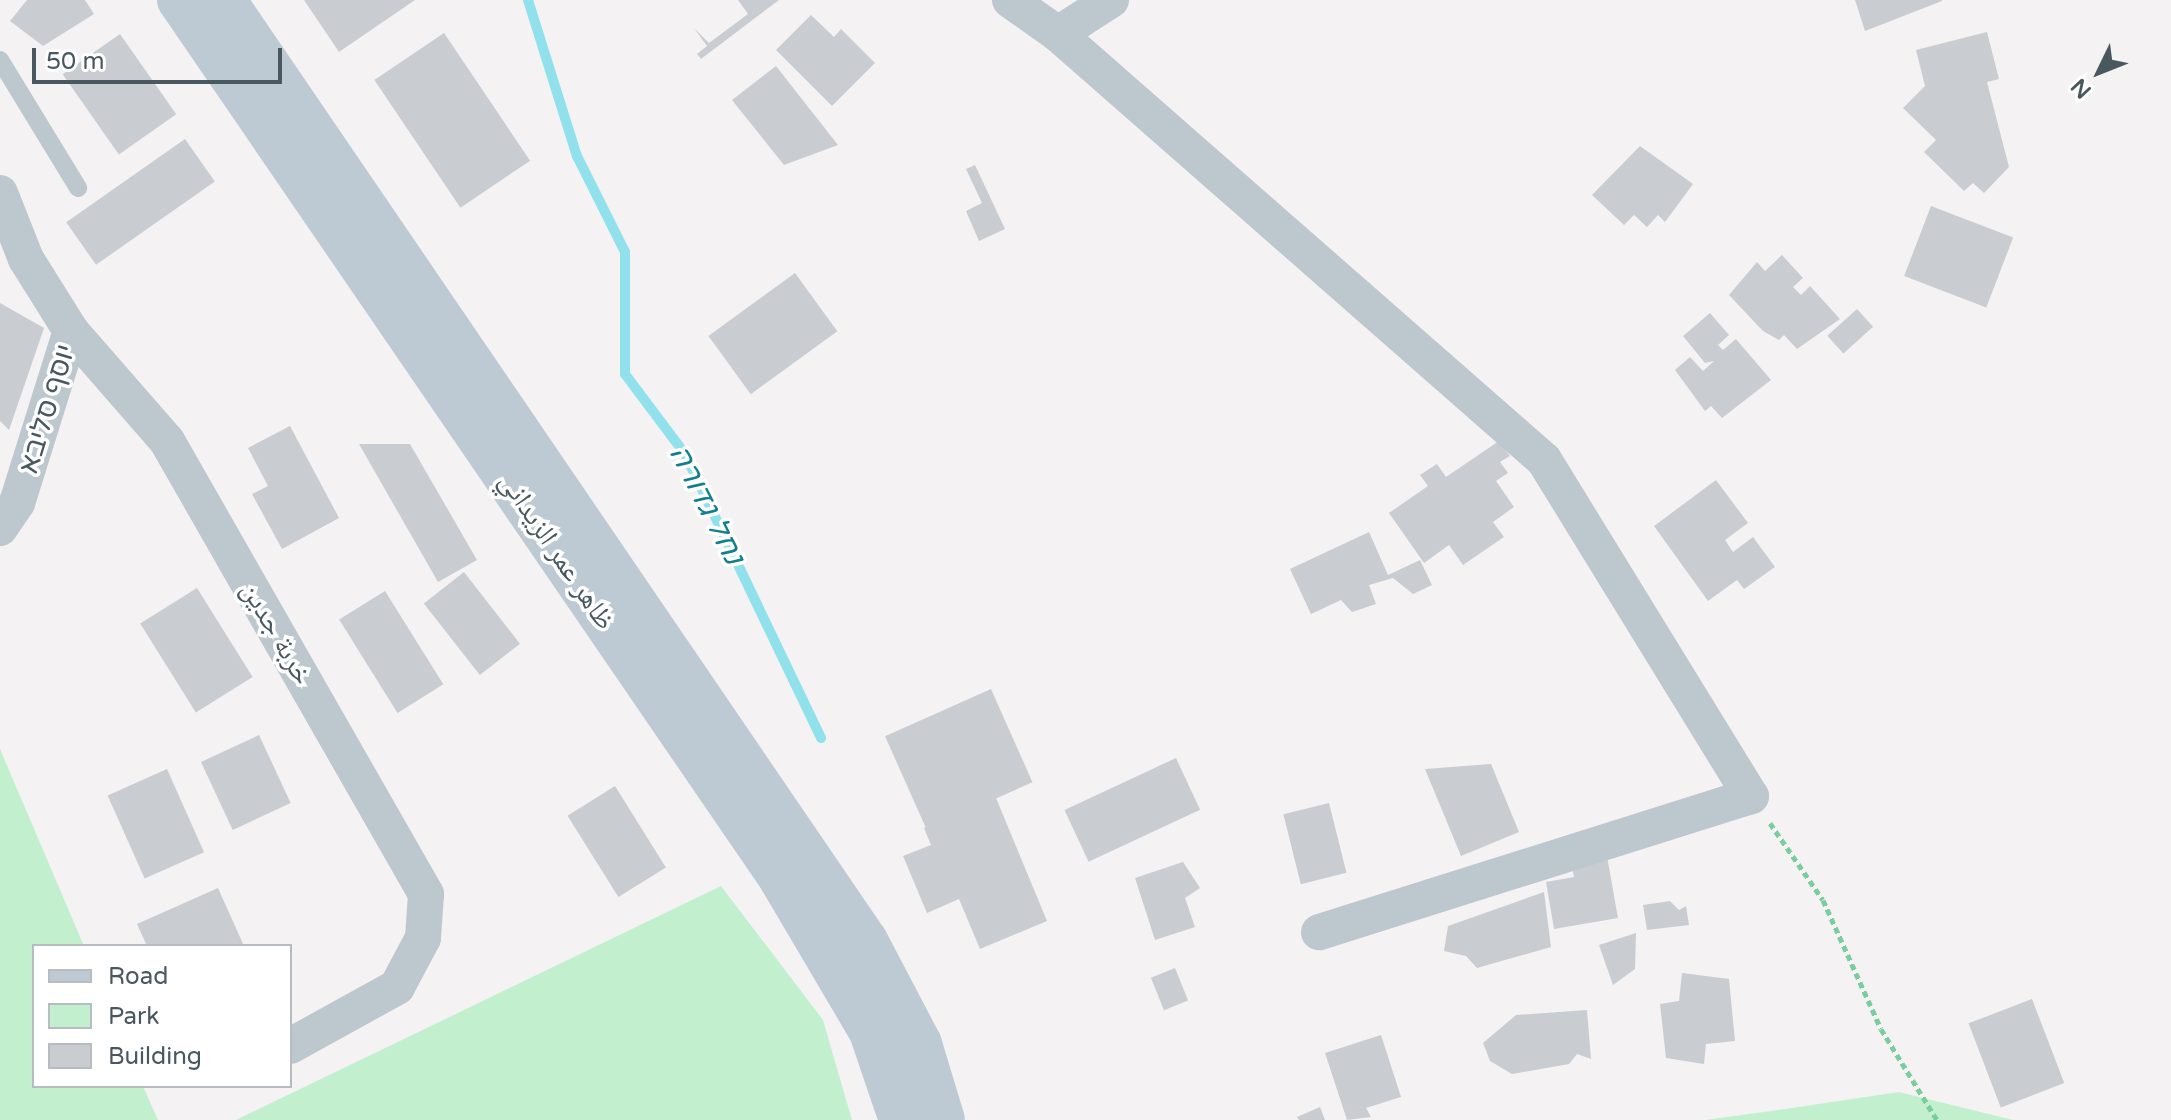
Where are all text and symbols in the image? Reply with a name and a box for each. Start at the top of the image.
scale bar [36,32,286,82]
north arrow [2059,32,2139,112]
text: 50 m [46,47,104,76]
text: N [2066,73,2097,104]
street label: יוסף סליבא [11,340,83,478]
water label: נחל גדורה [661,439,751,571]
street label: ظاهر عمر الزيداني [492,466,622,636]
street label: خربة جدين [234,575,320,691]
legend [32,944,292,1088]
text: Road [108,962,168,991]
text: Park [108,1002,159,1031]
text: Building [108,1042,202,1071]

